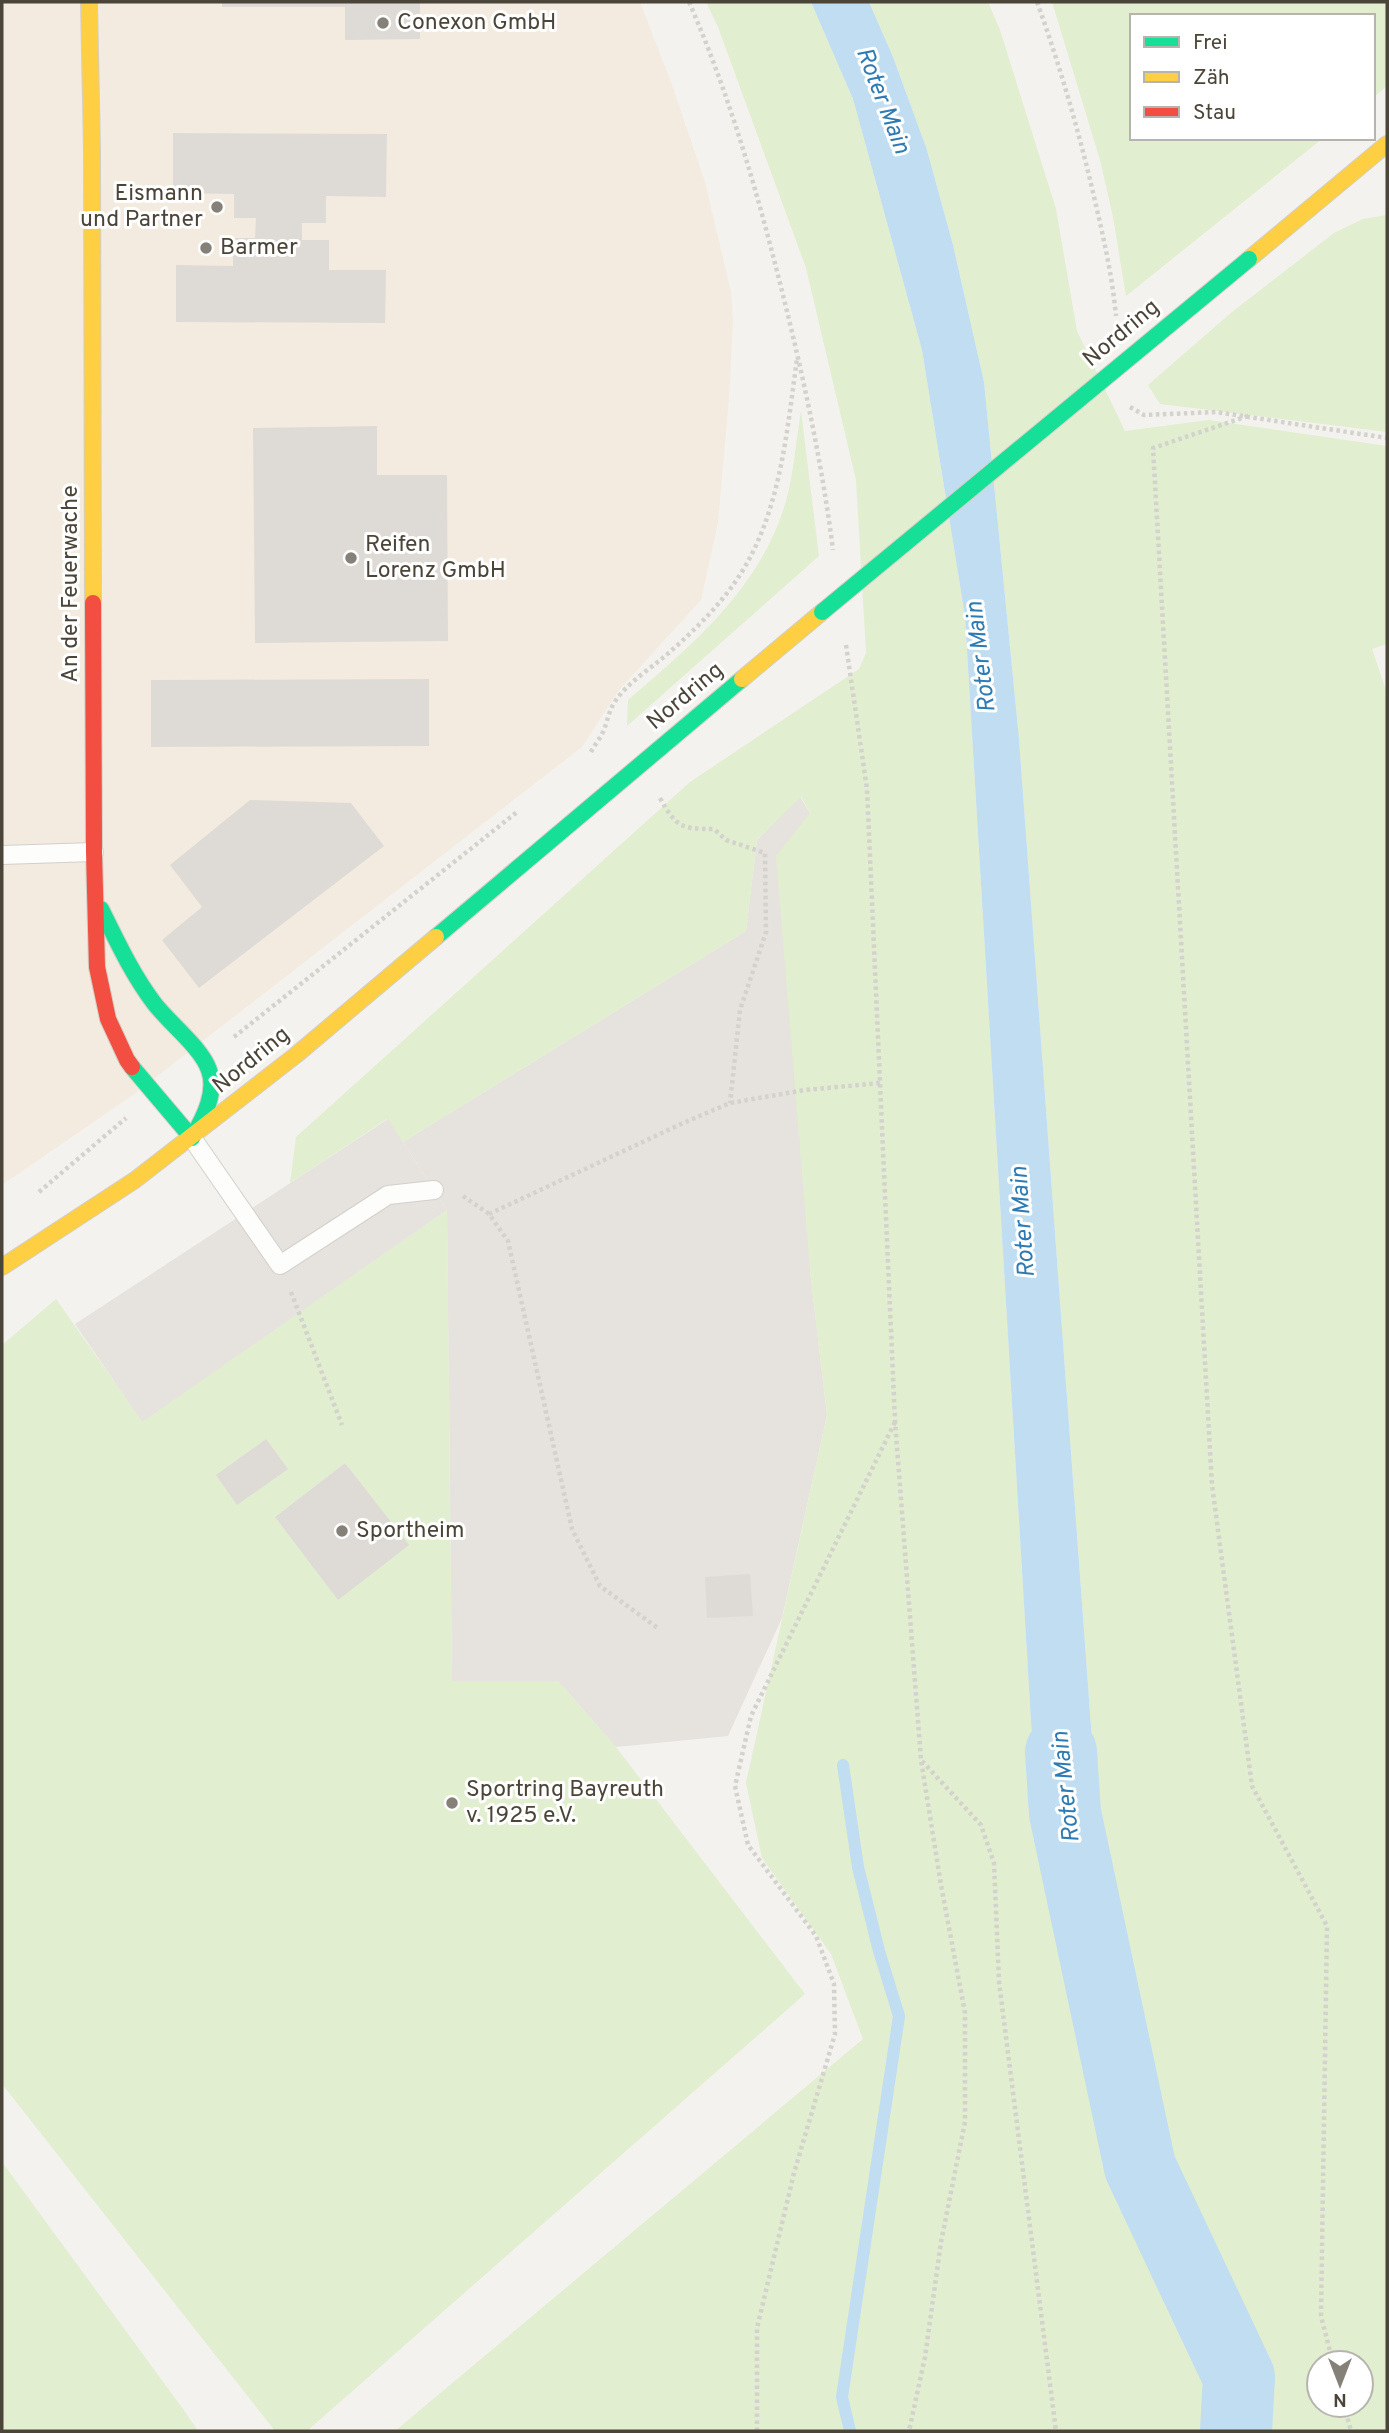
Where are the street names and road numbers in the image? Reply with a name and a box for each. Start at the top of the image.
street label: Nordring [1078,294,1166,374]
street label: An der Feuerwache [57,485,86,683]
street label: Nordring [642,657,730,737]
street label: Nordring [207,1021,297,1101]

